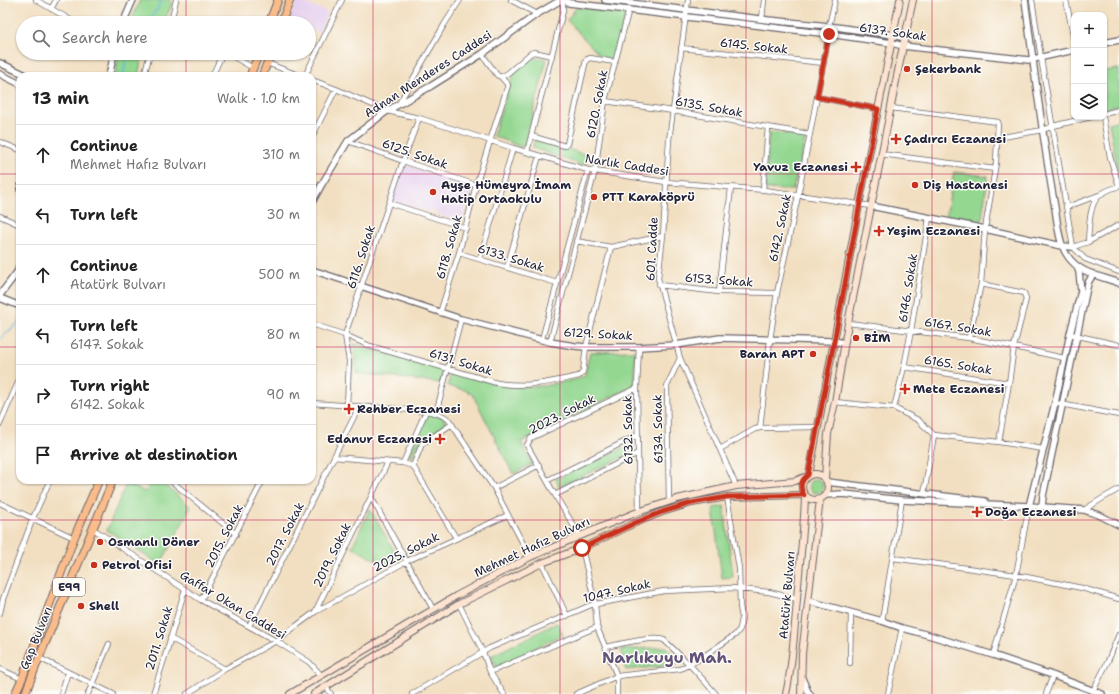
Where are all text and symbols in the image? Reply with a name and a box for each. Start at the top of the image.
map controls [1071,12,1107,120]
button: + [1071,12,1107,48]
search box [16,16,316,60]
street label: 6137. Sokak [858,19,928,45]
route end [820,25,838,43]
icon: search [30,27,52,49]
street label: Adnan Menderes Caddesi [361,27,495,121]
text: Search here [62,28,148,48]
street label: 6145. Sokak [719,34,789,58]
button: − [1071,48,1107,84]
place label: Şekerbank [915,61,982,77]
marker: Şekerbank [902,64,912,74]
street label: 6120. Sokak [583,68,611,139]
button: layers [1071,84,1107,120]
text: 13 min [32,87,89,109]
text: Walk · 1.0 km [217,90,300,107]
street label: 6135. Sokak [674,93,744,121]
place label: Çadırcı Eczanesi [904,131,1006,147]
marker: Çadırcı Eczanesi [891,134,901,144]
street label: 6125. Sokak [380,135,450,173]
text: Continue [70,136,138,156]
icon: ahead [32,144,54,166]
text: 310 m [262,146,300,163]
street label: Narlık Caddesi [584,150,670,180]
text: Mehmet Hafız Bulvarı [70,156,206,173]
place label: Yavuz Eczanesi [753,159,848,175]
marker: Yavuz Eczanesi [851,162,861,172]
place label: Ayşe Hümeyra İmam Hatip Ortaokulu [441,177,571,207]
place label: Diş Hastanesi [923,177,1008,193]
marker: Diş Hastanesi [910,180,920,190]
marker: Ayşe Hümeyra İmam Hatip Ortaokulu [428,187,438,197]
place label: PTT Karaköprü [602,189,695,205]
marker: PTT Karaköprü [589,192,599,202]
street label: 6142. Sokak [765,192,795,263]
icon: left [32,204,54,226]
text: Turn left [70,205,138,225]
text: 30 m [266,206,300,223]
street label: 6118. Sokak [432,213,466,281]
street label: 601. Cadde [642,216,662,281]
street label: 6116. Sokak [343,223,379,291]
place label: Yeşim Eczanesi [887,223,981,239]
marker: Yeşim Eczanesi [874,226,884,236]
street label: 6133. Sokak [476,240,546,276]
street label: 6146. Sokak [895,252,921,324]
text: Continue [70,256,138,276]
icon: ahead [32,264,54,286]
text: 500 m [258,266,300,283]
street label: 6153. Sokak [684,270,754,290]
text: Atatürk Bulvarı [70,276,166,293]
street label: 6167. Sokak [923,314,993,340]
text: Turn left [70,316,138,336]
icon: left [32,324,54,346]
street label: 6129. Sokak [563,324,633,344]
text: 80 m [266,326,300,343]
place label: BİM [864,330,891,346]
marker: BİM [851,333,861,343]
text: 6147. Sokak [70,336,144,353]
street label: 6131. Sokak [427,345,495,379]
place label: Baran APT [740,346,806,362]
marker: Baran APT [808,349,818,359]
street label: 6165. Sokak [923,352,993,378]
text: Turn right [70,376,150,396]
place label: Mete Eczanesi [913,381,1005,397]
icon: right [32,384,54,406]
marker: Mete Eczanesi [900,384,910,394]
text: 90 m [266,386,300,403]
street label: 2023. Sokak [526,390,598,438]
street label: 6134. Sokak [649,394,667,464]
street label: 6132. Sokak [619,395,637,465]
text: 6142. Sokak [70,396,145,413]
place label: Rehber Eczanesi [357,401,461,417]
marker: Rehber Eczanesi [344,404,354,414]
place label: Edanur Eczanesi [327,431,432,447]
marker: Edanur Eczanesi [435,434,445,444]
icon: arrive [32,444,54,466]
text: Arrive at destination [70,445,238,465]
street label: 2017. Sokak [262,499,308,568]
street label: 2015. Sokak [201,501,247,571]
place label: Doğa Eczanesi [985,504,1077,520]
marker: Doğa Eczanesi [972,507,982,517]
street label: Mehmet Hafız Bulvarı [472,513,592,581]
street label: 2019. Sokak [309,520,355,590]
street label: 2025. Sokak [370,528,442,576]
place label: Osmanlı Döner [108,534,200,550]
marker: Osmanlı Döner [95,537,105,547]
route start [573,539,591,557]
street label: Atatürk Bulvarı [775,550,799,640]
place label: Petrol Ofisi [102,557,172,573]
marker: Petrol Ofisi [89,560,99,570]
street label: Gaffar Okan Caddesi [177,567,289,643]
street label: 1047. Sokak [582,575,653,607]
road number: E99 [53,578,85,596]
place label: Shell [89,598,119,614]
marker: Shell [76,601,86,611]
street label: Gap Bulvarı [16,604,56,672]
street label: 2011. Sokak [142,604,176,672]
district label: Narlıkuyu Mah. [602,647,732,668]

